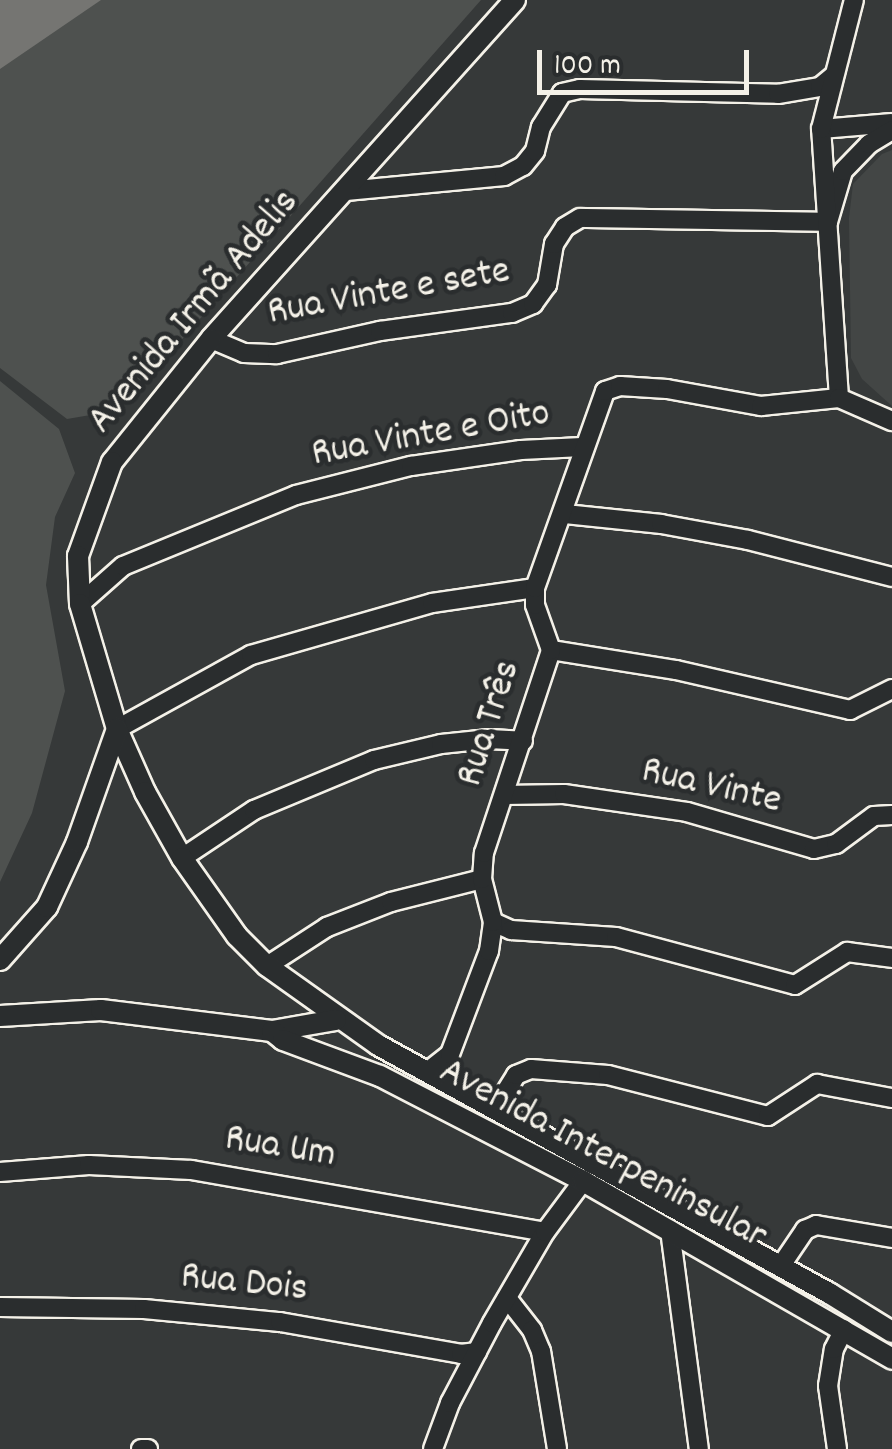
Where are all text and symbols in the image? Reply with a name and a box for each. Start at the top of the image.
scale bar [542,30,754,92]
text: 100 m [554,46,621,89]
street label: Avenida Irmã Adelis [79,181,311,445]
street label: Rua Vinte e sete [264,249,514,339]
street label: Rua Vinte e Oito [308,391,554,481]
street label: Rua Três [448,655,534,793]
street label: Rua Vinte [636,749,786,827]
street label: Avenida Interpeninsular [430,1049,774,1263]
street label: Rua Um [221,1117,339,1181]
street label: Rua Dois [178,1254,310,1316]

